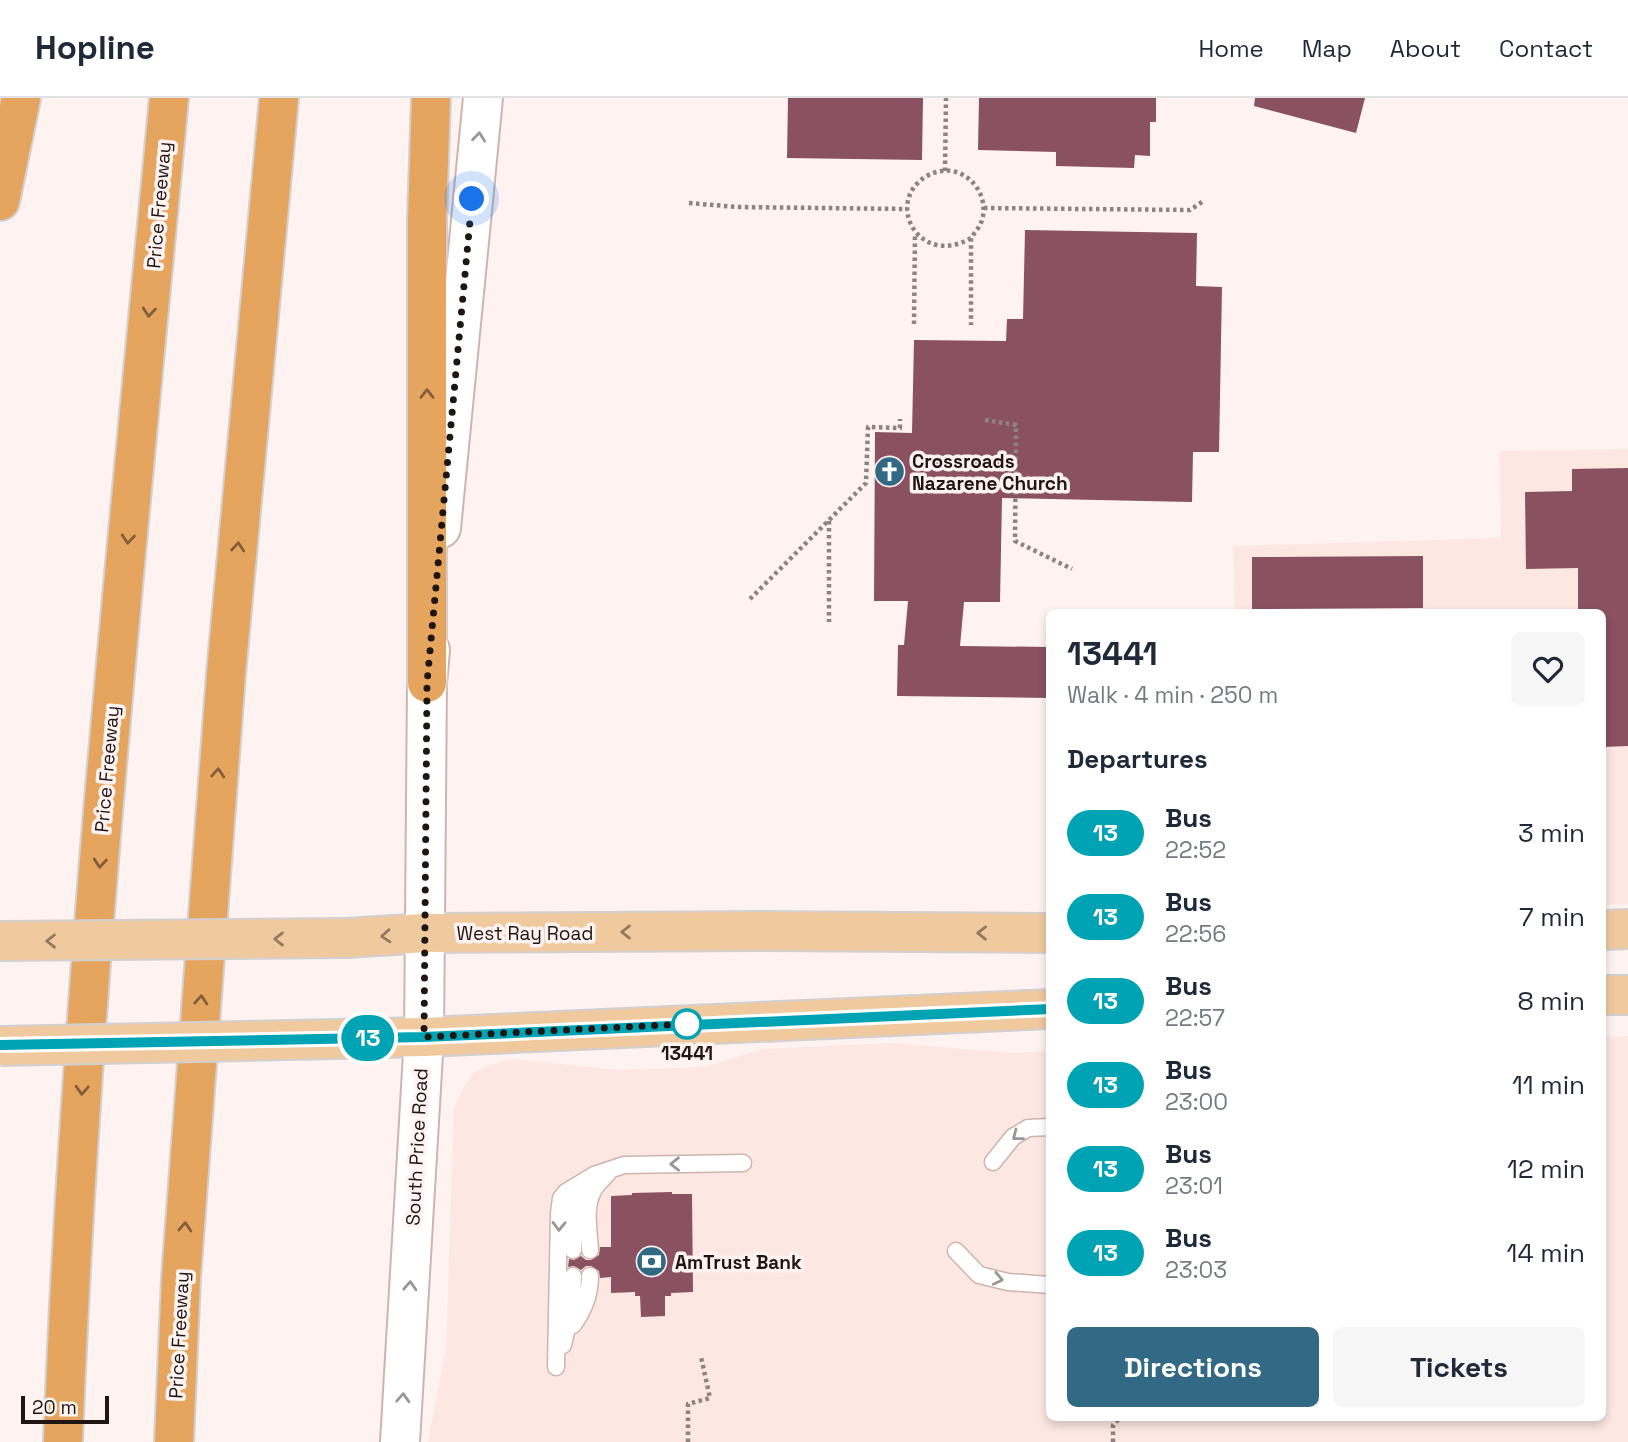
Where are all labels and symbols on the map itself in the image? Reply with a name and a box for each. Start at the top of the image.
one-way arrow [471,131,486,142]
street label: Price Freeway [141,140,177,270]
your location [454,181,489,216]
one-way arrow [142,307,157,318]
one-way arrow [419,389,435,399]
place label: Crossroads Nazarene Church [912,449,1068,496]
church icon: Crossroads Nazarene Church [872,455,906,489]
one-way arrow [121,534,136,545]
one-way arrow [230,541,245,552]
street label: Price Freeway [89,704,125,834]
one-way arrow [210,767,225,778]
one-way arrow [92,857,107,869]
street label: West Ray Road [457,921,593,946]
one-way arrow [620,924,630,940]
one-way arrow [976,925,987,941]
one-way arrow [380,928,391,943]
one-way arrow [273,931,284,947]
one-way arrow [46,933,56,949]
one-way arrow [194,994,209,1005]
marker: 13441 [672,1009,702,1039]
line badge: 13 [336,1015,400,1061]
place label: 13441 [661,1041,713,1066]
street label: South Price Road [400,1068,434,1226]
one-way arrow [74,1085,89,1096]
one-way arrow [1013,1128,1025,1141]
one-way arrow [669,1156,680,1172]
one-way arrow [177,1221,192,1232]
one-way arrow [551,1221,567,1231]
bank icon: AmTrust Bank [635,1245,669,1279]
place label: AmTrust Bank [675,1250,802,1275]
street label: Price Freeway [163,1271,195,1399]
one-way arrow [992,1271,1004,1286]
one-way arrow [402,1280,417,1291]
one-way arrow [395,1392,410,1403]
scale bar [21,1393,108,1425]

